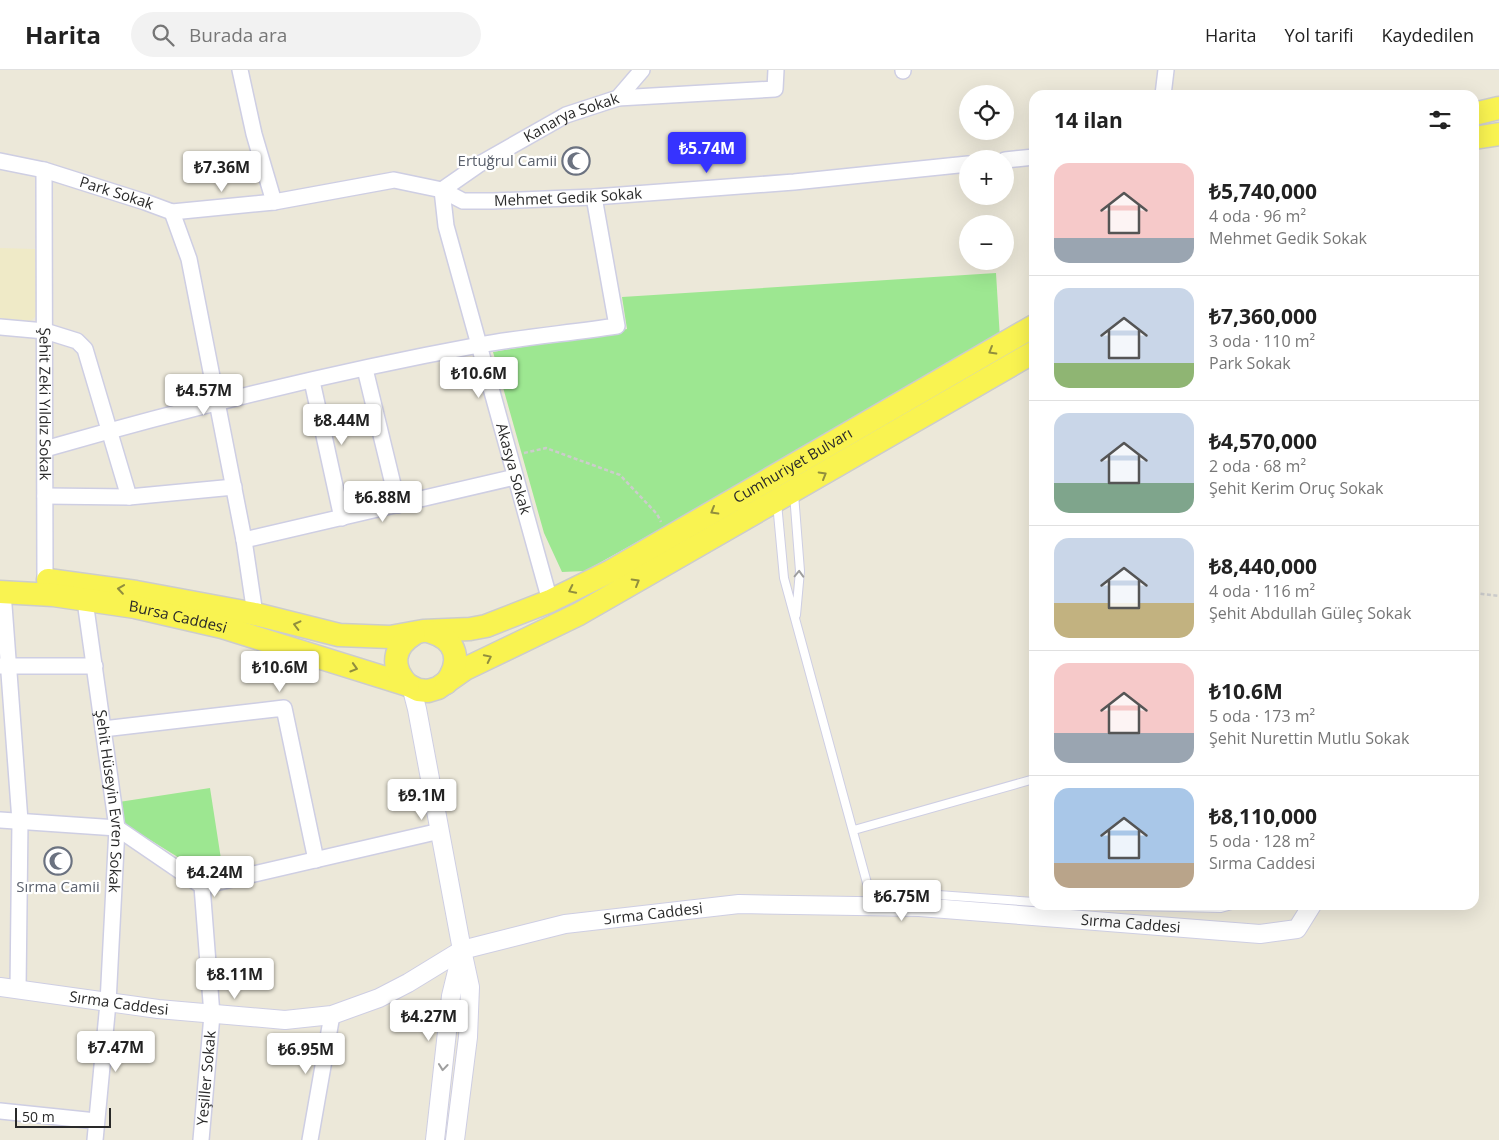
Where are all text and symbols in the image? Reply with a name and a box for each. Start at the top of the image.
search box [131,12,481,57]
text: Harita [25,18,101,51]
icon: search [149,21,177,49]
text: Burada ara [189,22,287,48]
text: Harita [1205,23,1257,47]
text: Yol tarifi [1285,23,1354,47]
text: Kaydedilen [1382,23,1474,47]
map controls [959,85,1014,270]
button: locate [959,85,1014,140]
street label: Kanarya Sokak [520,87,621,146]
text: 14 ilan [1054,106,1123,134]
icon: filters [1426,106,1454,134]
pin: ₺5.74M [666,132,748,174]
text: ₺5.74M [679,137,735,159]
mosque icon: Ertuğrul Camii [561,146,591,176]
pin: ₺7.36M [181,150,263,193]
place label: Ertuğrul Camii [458,150,557,170]
button: + [959,150,1014,205]
text: ₺7.36M [194,156,250,178]
street label: Park Sokak [77,171,157,213]
text: ₺5,740,000 [1209,177,1317,205]
street label: Mehmet Gedik Sokak [494,182,643,210]
icon: home [1094,183,1154,243]
text: 4 oda · 96 m² [1209,205,1306,227]
button: − [959,215,1014,270]
text: Mehmet Gedik Sokak [1209,227,1367,249]
text: ₺7,360,000 [1209,302,1317,330]
icon: home [1094,308,1154,368]
street label: Şehit Zeki Yıldız Sokak [35,328,56,481]
text: 3 oda · 110 m² [1209,330,1315,352]
one-way arrow [988,344,997,354]
text: Park Sokak [1209,352,1291,374]
pin: ₺10.6M [438,356,520,399]
text: ₺10.6M [451,362,507,384]
pin: ₺4.57M [163,374,245,416]
text: ₺4.57M [176,379,232,401]
pin: ₺8.44M [301,404,383,446]
text: ₺8.44M [314,409,370,431]
street label: Akasya Sokak [492,420,536,516]
street label: Cumhuriyet Bulvarı [729,423,855,507]
text: ₺4,570,000 [1209,427,1317,455]
icon: home [1094,433,1154,493]
text: 2 oda · 68 m² [1209,455,1306,477]
one-way arrow [817,471,826,481]
text: Şehit Kerim Oruç Sokak [1209,477,1384,499]
pin: ₺6.88M [342,480,424,523]
text: ₺6.88M [355,486,411,508]
one-way arrow [711,504,720,514]
text: ₺8,440,000 [1209,552,1317,580]
icon: home [1094,558,1154,618]
one-way arrow [794,569,805,577]
one-way arrow [631,578,640,588]
text: 4 oda · 116 m² [1209,580,1315,602]
one-way arrow [569,584,578,594]
one-way arrow [116,585,125,595]
street label: Bursa Caddesi [128,595,230,637]
text: Şehit Abdullah Güleç Sokak [1209,602,1411,624]
one-way arrow [293,620,302,631]
pin: ₺10.6M [239,650,321,693]
one-way arrow [483,654,492,664]
text: ₺10.6M [252,656,308,678]
one-way arrow [349,663,358,673]
text: ₺10.6M [1209,677,1283,705]
icon: home [1094,683,1154,743]
text: 5 oda · 173 m² [1209,705,1315,727]
street label: Şehit Hüseyin Evren Sokak [91,708,128,893]
text: Şehit Nurettin Mutlu Sokak [1209,727,1409,749]
pin: ₺9.1M [387,778,457,821]
text: ₺9.1M [398,784,446,806]
text: ₺8,110,000 [1209,802,1317,830]
icon: home [1094,808,1154,868]
text: 5 oda · 128 m² [1209,830,1315,852]
mosque icon: Sırma Camii [43,846,73,876]
text: Sırma Caddesi [1209,852,1315,874]
pin: ₺4.24M [174,856,256,898]
text: ₺4.24M [187,861,243,883]
place label: Sırma Camii [16,876,100,896]
pin: ₺6.75M [861,880,943,922]
text: ₺6.75M [874,885,930,907]
street label: Sırma Caddesi [602,897,704,929]
street label: Sırma Caddesi [1080,909,1181,937]
pin: ₺8.11M [194,958,276,1000]
text: ₺8.11M [207,963,263,985]
street label: Sırma Caddesi [68,986,169,1019]
pin: ₺4.27M [388,1000,470,1042]
text: ₺4.27M [401,1005,457,1027]
pin: ₺7.47M [75,1030,157,1073]
street label: Yeşiller Sokak [191,1030,220,1126]
pin: ₺6.95M [265,1032,347,1075]
text: ₺7.47M [88,1036,144,1058]
text: ₺6.95M [278,1038,334,1060]
one-way arrow [438,1063,449,1071]
scale bar [15,1105,111,1128]
text: 50 m [22,1107,55,1126]

